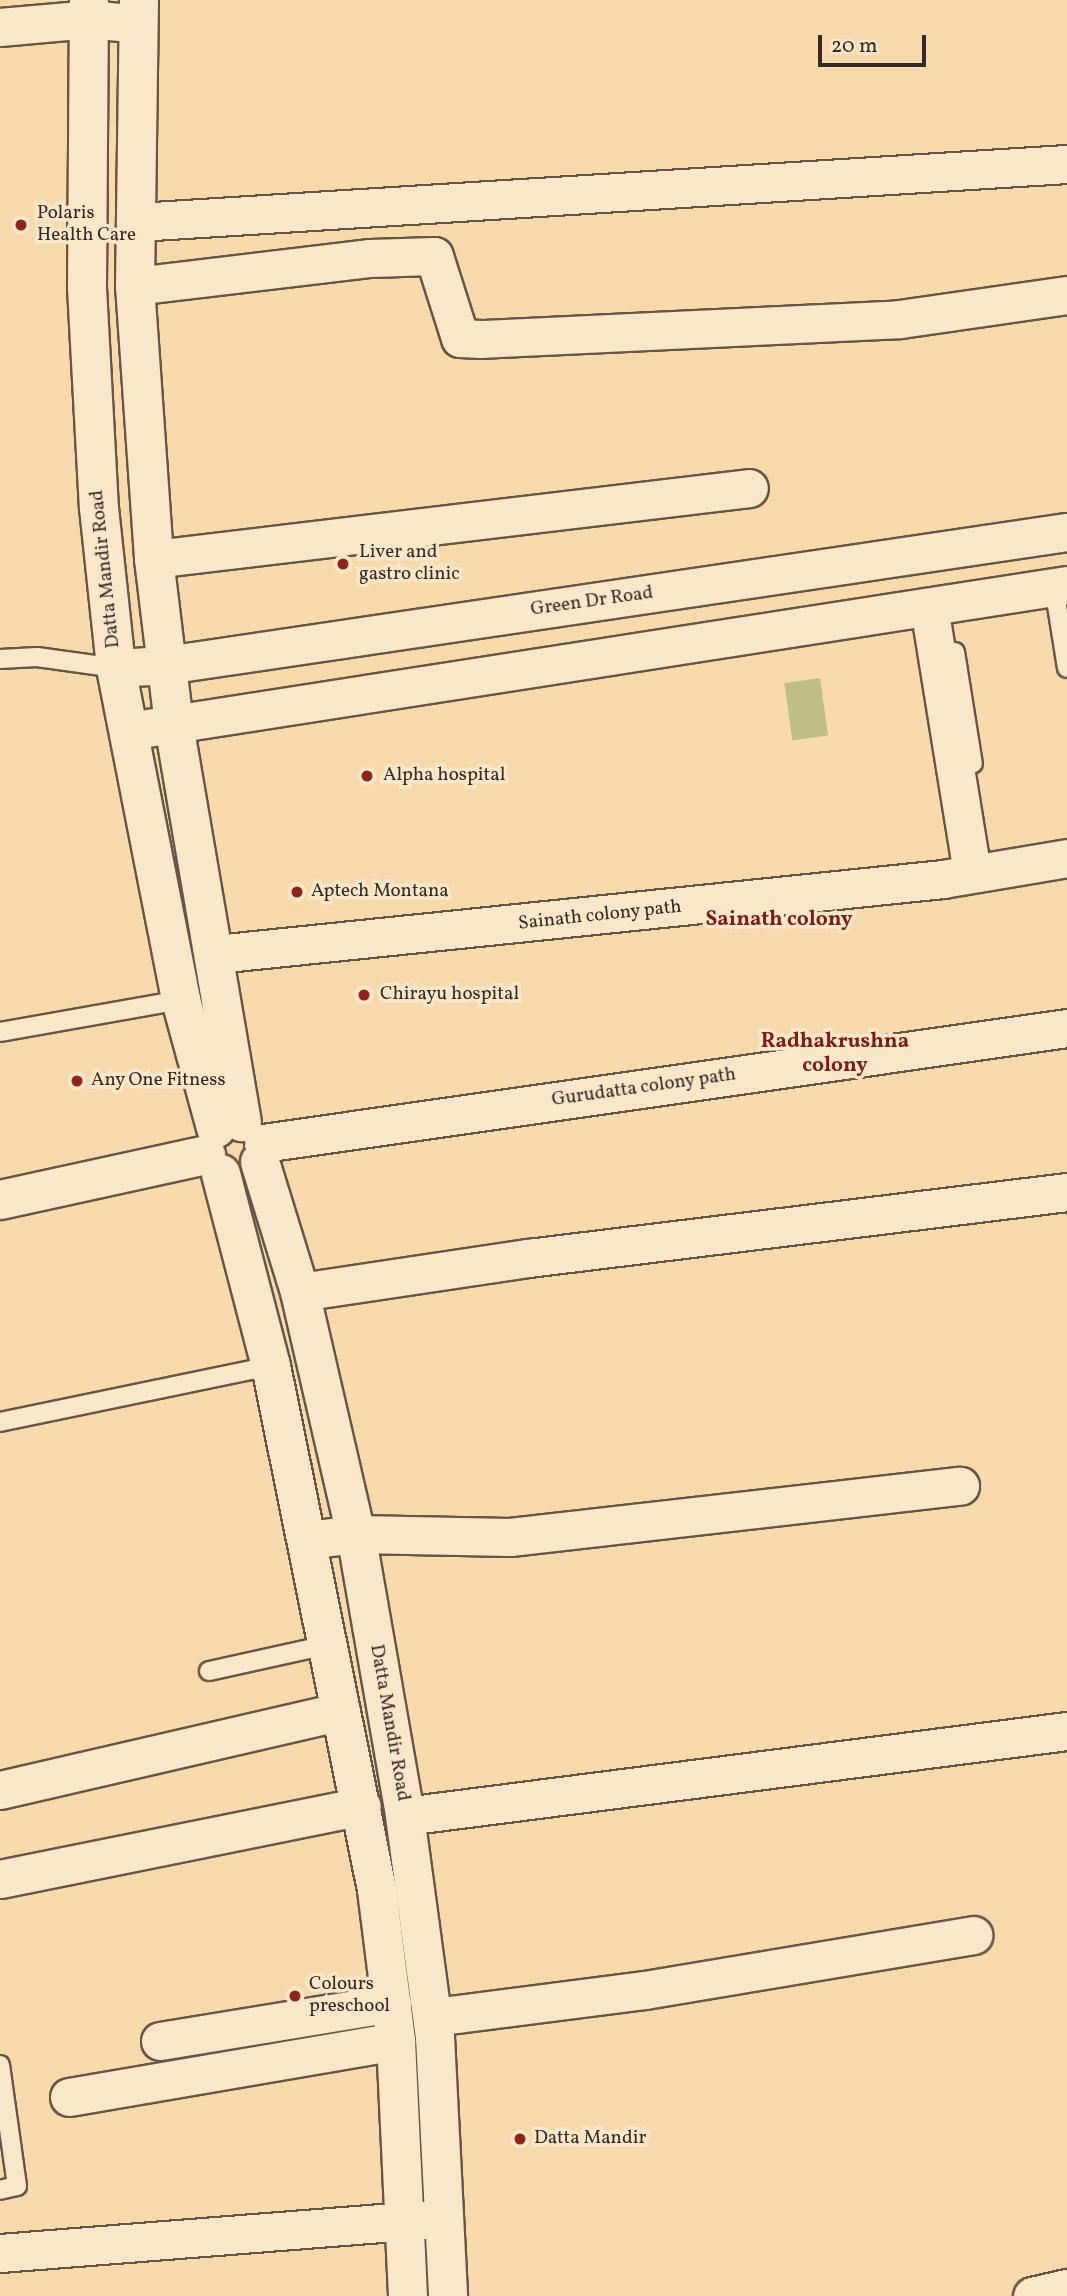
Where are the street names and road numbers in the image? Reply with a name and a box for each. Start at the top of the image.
street label: Datta Mandir Road [86,489,126,649]
street label: Green Dr Road [529,582,655,622]
street label: Sainath colony path [517,896,683,936]
street label: Gurudatta colony path [550,1064,738,1112]
street label: Datta Mandir Road [364,1643,414,1803]

